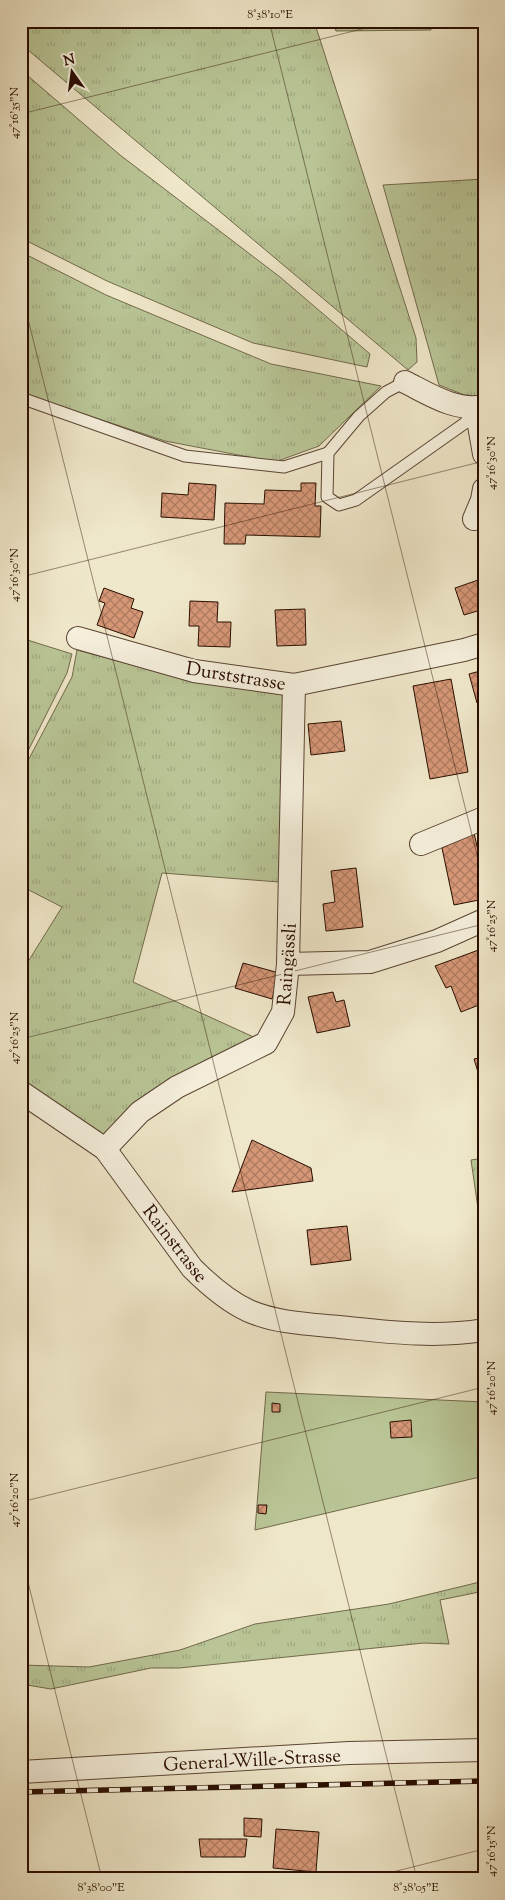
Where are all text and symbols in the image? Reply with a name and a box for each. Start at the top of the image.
text: 8°38'10"E [247,6,293,24]
north arrow [48,48,98,98]
text: N [61,50,77,72]
text: 47°16'35"N [6,87,24,139]
text: 47°16'30"N [483,436,501,490]
text: 47°16'30"N [6,548,24,602]
street label: Durststrasse [184,656,288,699]
text: 47°16'25"N [483,899,501,952]
street label: Raingässli [272,922,305,1006]
text: 47°16'25"N [6,1011,24,1064]
street label: Rainstrasse [135,1200,213,1289]
text: 47°16'20"N [483,1360,501,1415]
text: 47°16'20"N [6,1472,24,1527]
street label: General-Wille-Strasse [162,1743,342,1780]
text: 47°16'15"N [483,1825,501,1877]
text: 8°38'00"E [77,1879,125,1897]
text: 8°38'05"E [393,1879,439,1897]

